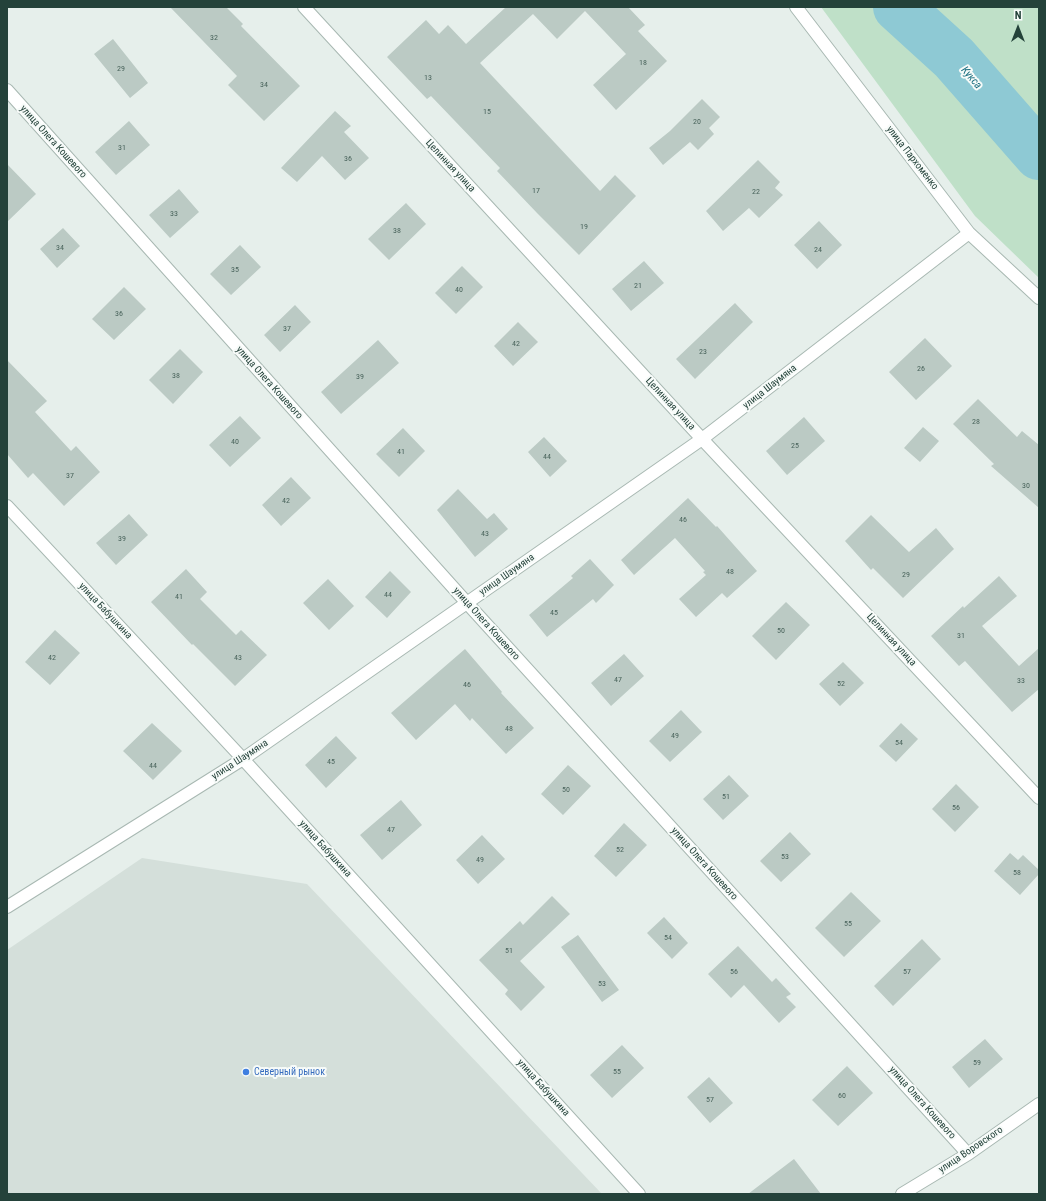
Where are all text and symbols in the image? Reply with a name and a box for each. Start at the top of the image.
north arrow [998,8,1038,48]
text: N [1015,9,1021,22]
house number: 32 [210,33,218,43]
house number: 18 [639,58,647,68]
house number: 29 [117,64,125,74]
water label: Кукса [958,64,984,92]
house number: 13 [424,73,432,83]
house number: 34 [260,80,268,90]
street label: улица Олега Кошевого [17,103,89,181]
house number: 15 [483,107,491,117]
house number: 20 [693,117,701,127]
street label: улица Пархоменко [883,124,941,192]
street label: Целинная улица [423,137,477,195]
house number: 31 [118,143,126,153]
house number: 36 [344,154,352,164]
house number: 17 [532,186,540,196]
house number: 22 [752,187,760,197]
house number: 33 [170,209,178,219]
house number: 19 [580,222,588,232]
house number: 38 [393,226,401,236]
house number: 34 [56,243,64,253]
house number: 24 [814,245,822,255]
house number: 35 [231,265,239,275]
house number: 21 [634,281,642,291]
house number: 40 [455,285,463,295]
house number: 36 [115,309,123,319]
house number: 37 [283,324,291,334]
house number: 42 [512,339,520,349]
street label: улица Олега Кошевого [233,344,305,422]
house number: 23 [699,347,707,357]
street label: улица Шаумяна [741,362,799,412]
house number: 26 [917,364,925,374]
house number: 38 [172,371,180,381]
house number: 39 [356,372,364,382]
street label: Целинная улица [643,375,697,433]
house number: 28 [972,417,980,427]
house number: 40 [231,437,239,447]
house number: 25 [791,441,799,451]
house number: 41 [397,447,405,457]
house number: 44 [543,452,551,462]
house number: 37 [66,471,74,481]
house number: 30 [1022,481,1030,491]
house number: 42 [282,496,290,506]
house number: 46 [679,515,687,525]
house number: 43 [481,529,489,539]
house number: 39 [118,534,126,544]
street label: улица Шаумяна [477,552,537,598]
house number: 48 [726,567,734,577]
house number: 29 [902,570,910,580]
street label: улица Бабушкина [76,580,134,642]
street label: улица Олега Кошевого [450,585,522,663]
house number: 44 [384,590,392,600]
house number: 41 [175,592,183,602]
house number: 45 [550,608,558,618]
street label: Целинная улица [864,611,918,669]
house number: 50 [777,626,785,636]
house number: 31 [957,631,965,641]
house number: 42 [48,653,56,663]
house number: 43 [234,653,242,663]
house number: 47 [614,675,622,685]
house number: 33 [1017,676,1025,686]
house number: 52 [837,679,845,689]
house number: 46 [463,680,471,690]
house number: 48 [505,724,513,734]
house number: 49 [671,731,679,741]
street label: улица Шаумяна [210,737,270,783]
house number: 54 [895,738,903,748]
house number: 45 [327,757,335,767]
house number: 44 [149,761,157,771]
house number: 50 [562,785,570,795]
house number: 51 [722,792,730,802]
house number: 56 [952,803,960,813]
street label: улица Бабушкина [296,818,354,880]
house number: 47 [387,825,395,835]
street label: улица Олега Кошевого [668,825,740,903]
house number: 52 [616,845,624,855]
house number: 53 [781,852,789,862]
house number: 49 [476,855,484,865]
house number: 58 [1013,868,1021,878]
house number: 55 [844,919,852,929]
house number: 54 [664,933,672,943]
house number: 51 [505,946,513,956]
house number: 56 [730,967,738,977]
house number: 57 [903,967,911,977]
house number: 53 [598,979,606,989]
street label: улица Бабушкина [514,1057,572,1119]
house number: 59 [973,1058,981,1068]
street label: улица Олега Кошевого [886,1064,958,1142]
place label: Северный рынок [254,1066,325,1078]
marker: Северный рынок [241,1067,251,1077]
house number: 55 [613,1067,621,1077]
house number: 60 [838,1091,846,1101]
house number: 57 [706,1095,714,1105]
street label: улица Воровского [937,1124,1005,1176]

